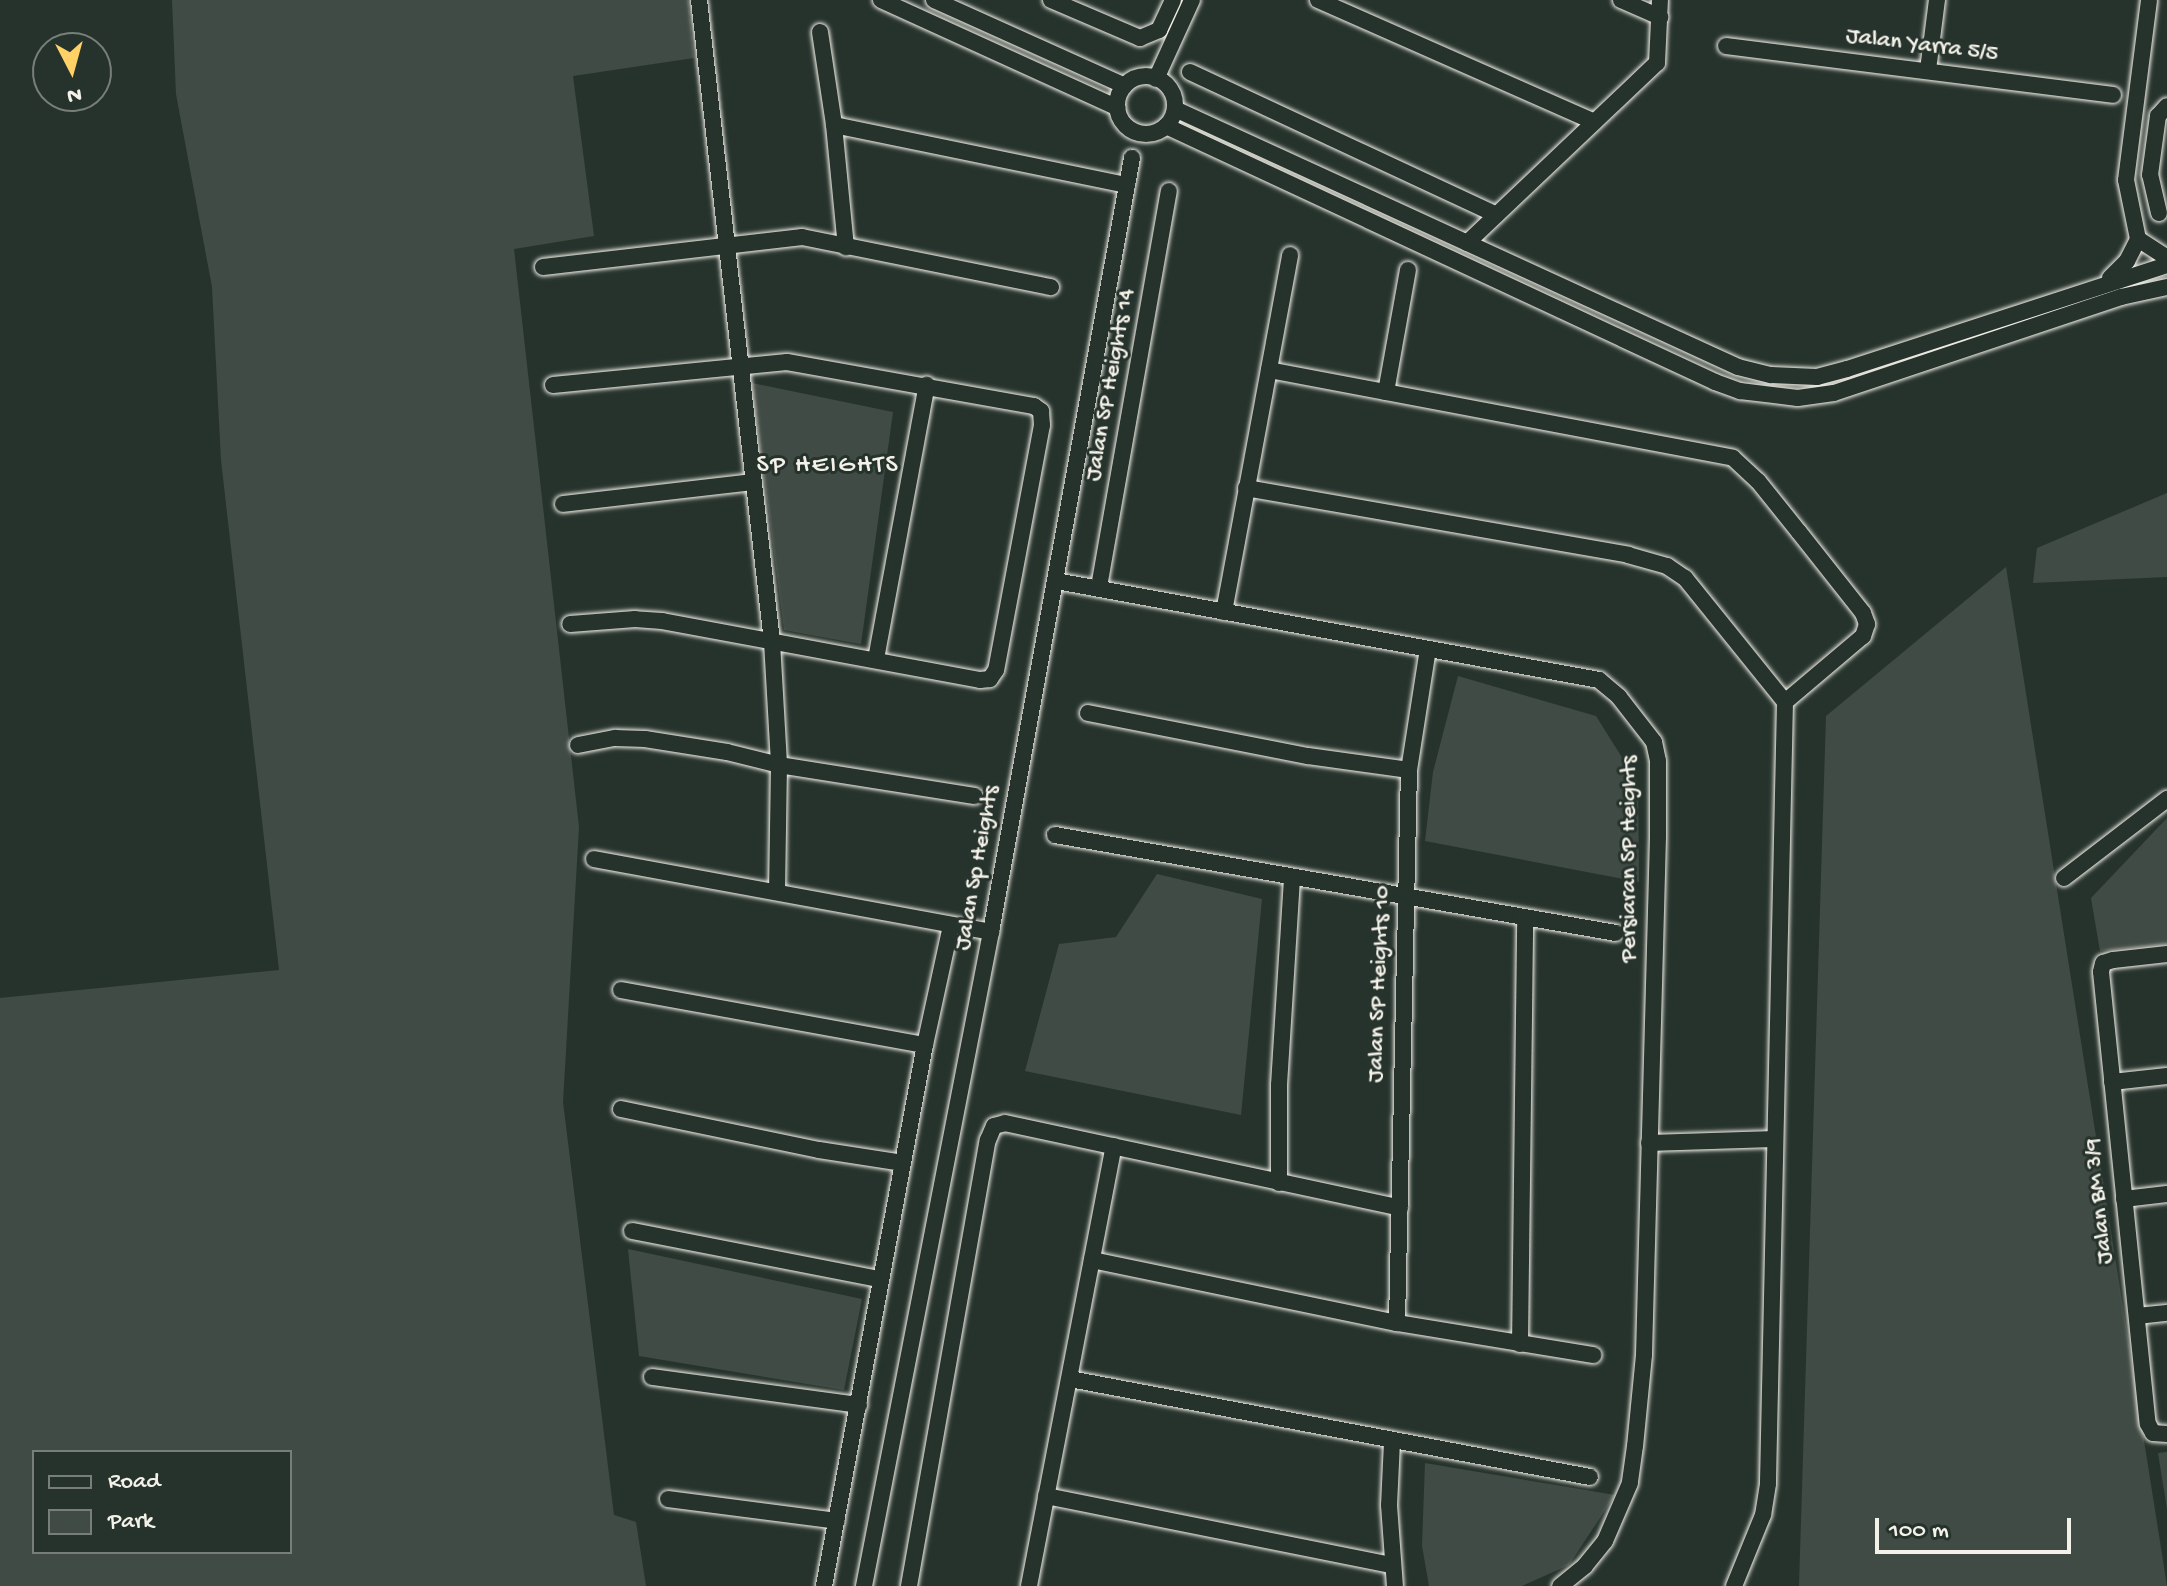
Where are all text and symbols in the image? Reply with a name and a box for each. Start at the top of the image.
street label: Jalan Yarra 5/5 [1844,22,2000,70]
north arrow [32,32,112,112]
text: N [66,80,83,108]
street label: Jalan SP Heights 14 [1080,286,1142,484]
district label: SP HEIGHTS [756,451,900,483]
street label: Persiaran SP Heights [1616,756,1644,962]
street label: Jalan Sp Heights [949,783,1007,953]
street label: Jalan SP Heights 10 [1362,885,1398,1083]
street label: Jalan BM 3/9 [2079,1137,2121,1265]
legend [32,1450,292,1554]
text: Road [108,1468,160,1497]
scale bar [1879,1502,2075,1552]
text: Park [108,1508,154,1537]
text: 100 m [1889,1517,1949,1546]

